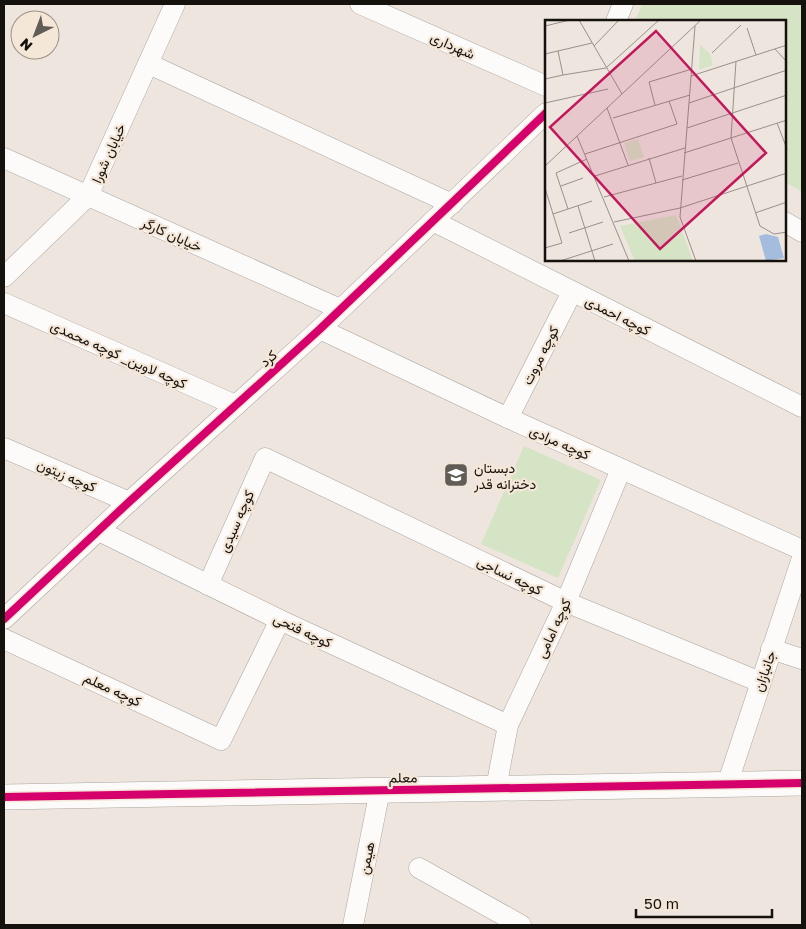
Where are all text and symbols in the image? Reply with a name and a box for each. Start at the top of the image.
north arrow [10,10,60,60]
inset map [545,20,786,261]
street label: شهرداری [428,28,478,63]
text: N [16,35,36,55]
street label: خیابان شورا [87,121,130,186]
street label: خیابان کارگر [138,213,205,256]
street label: کوچه احمدی [582,291,653,340]
street label: کوچه لاوین_ کوچه محمدی [48,316,190,394]
street label: کوچه مروت [518,323,564,388]
street label: کرد [256,346,281,371]
street label: کوچه مرادی [526,421,593,465]
street label: کوچه زیتون [34,455,99,497]
place label: دبستان دخترانه قدر [473,459,536,493]
school or university icon: دبستان دخترانه قدر [443,462,469,488]
street label: کوچه سیدی [215,487,259,555]
street label: کوچه نساجی [474,552,545,600]
street label: کوچه امامی [532,596,576,661]
street label: کوچه فتحی [270,609,335,653]
street label: جانبازان [749,648,780,694]
street label: کوچه معلم [81,668,144,711]
street label: معلم [388,768,418,787]
street label: هیمن [354,840,379,876]
scale bar [636,886,772,918]
text: 50 m [644,894,679,912]

